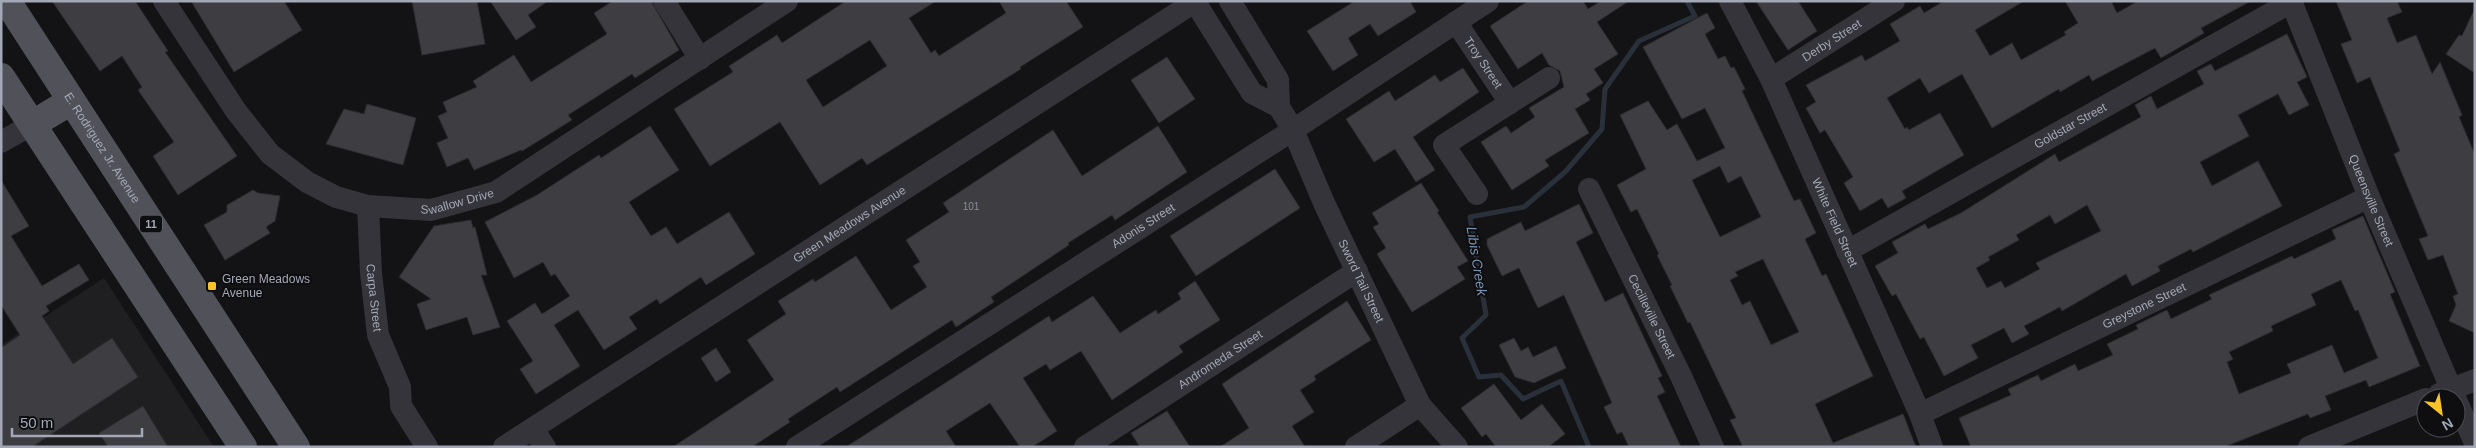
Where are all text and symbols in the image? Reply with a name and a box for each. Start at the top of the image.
street label: Derby Street [1800,16,1865,64]
street label: Troy Street [1461,34,1506,92]
street label: E. Rodriguez Jr. Avenue [61,90,143,206]
street label: Goldstar Street [2032,100,2110,152]
street label: Queensville Street [2346,153,2397,249]
street label: White Field Street [1809,176,1861,269]
street label: Green Meadows Avenue [790,183,909,266]
street label: Swallow Drive [420,186,496,218]
street label: Adonis Street [1109,200,1178,251]
house number: 101 [963,201,980,212]
road number: 11 [140,215,162,232]
water label: Libis Creek [1464,225,1491,298]
street label: Sword Tail Street [1335,237,1387,325]
street label: Carpa Street [364,264,385,333]
place label: Green Meadows Avenue [222,272,310,300]
street label: Cecilleville Street [1625,272,1679,361]
street label: Greystone Street [2100,279,2189,332]
marker: Green Meadows Avenue [206,280,218,292]
street label: Andromeda Street [1175,327,1265,392]
north arrow [2416,388,2466,438]
scale bar [12,406,142,438]
text: 50 m [20,414,53,431]
text: N [2439,415,2456,434]

